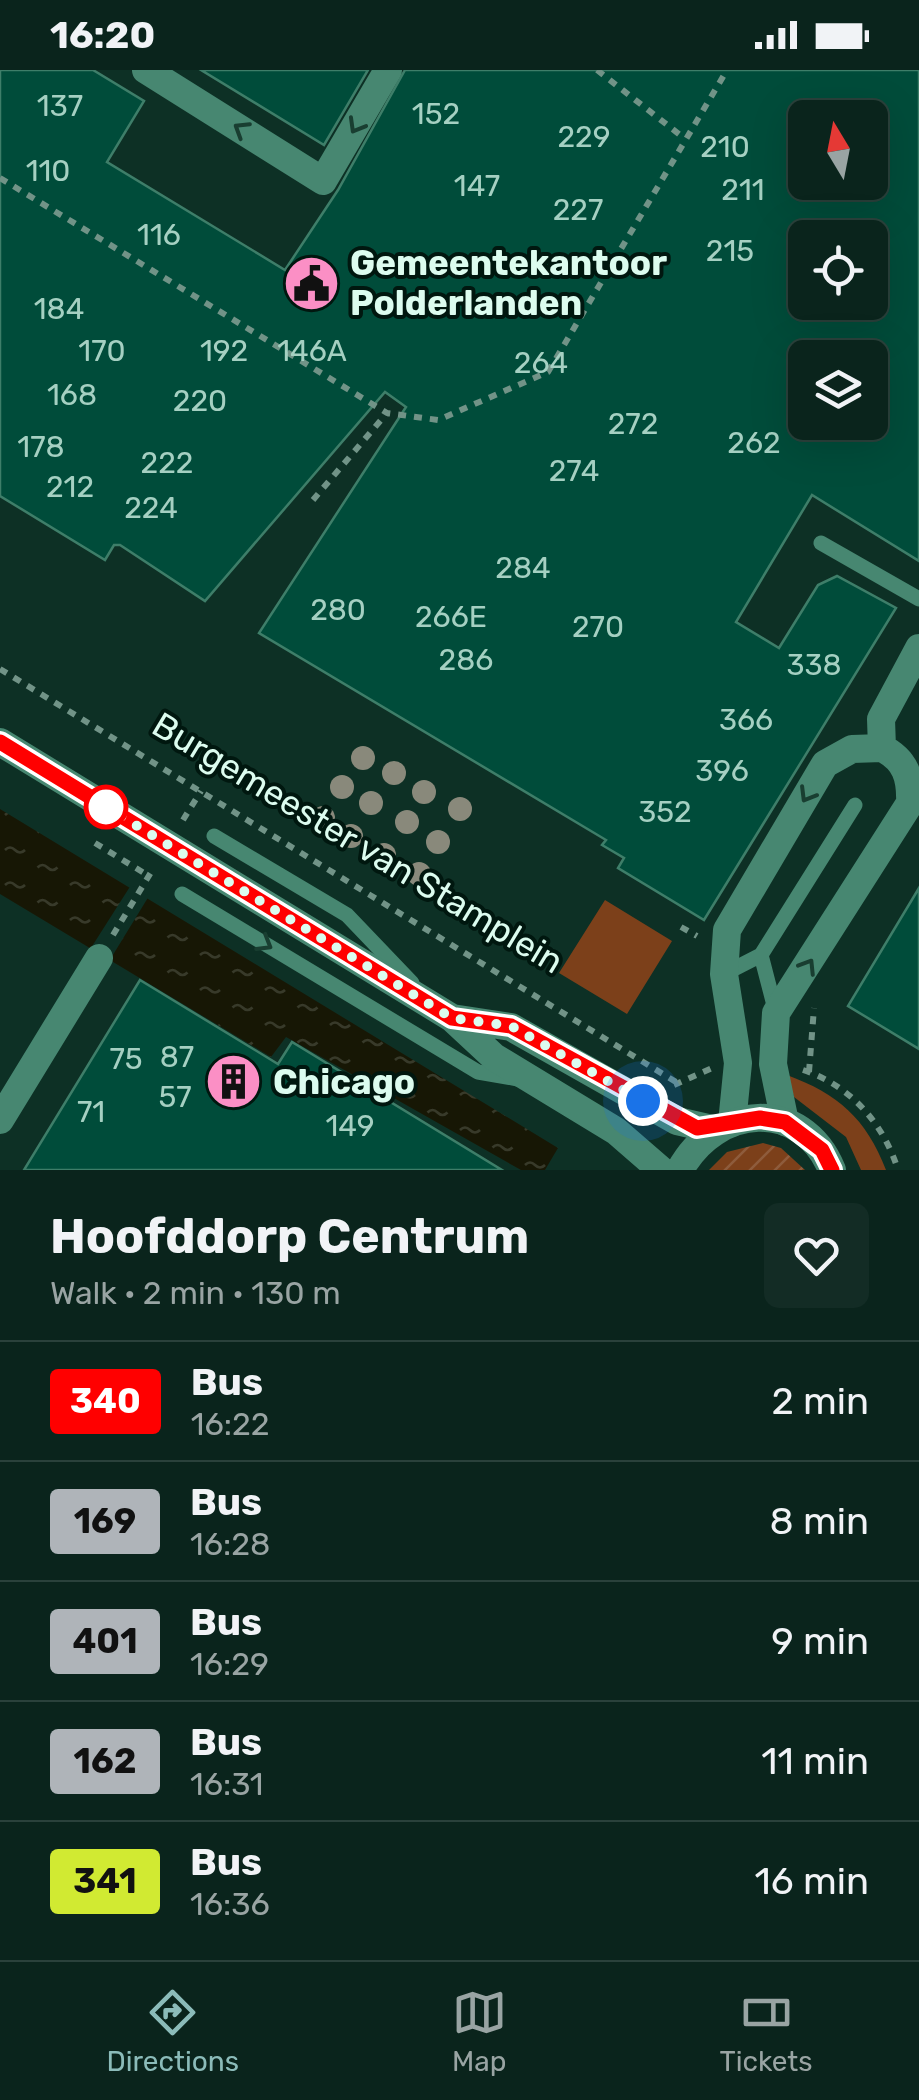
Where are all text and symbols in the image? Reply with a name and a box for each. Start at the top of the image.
text: 16:20 [50,12,155,58]
house number: 137 [37,88,83,124]
house number: 152 [412,96,460,132]
north arrow [788,100,888,200]
map controls [788,100,888,440]
one-way arrow [348,115,368,133]
house number: 229 [557,119,611,155]
one-way arrow [233,123,251,142]
house number: 210 [700,129,750,165]
house number: 110 [26,153,70,189]
house number: 147 [454,168,500,204]
house number: 211 [721,172,765,208]
house number: 227 [553,192,603,228]
house number: 116 [137,217,181,253]
button: locate [788,220,888,320]
house number: 215 [706,233,754,269]
place label: Gemeentekantoor Polderlanden [350,242,667,324]
public building icon: Gemeentekantoor Polderlanden [281,253,341,313]
house number: 184 [34,291,84,327]
house number: 170 [78,333,126,369]
house number: 192 [200,333,248,369]
house number: 146A [277,333,347,369]
button: layers [788,340,888,440]
house number: 264 [514,345,568,381]
house number: 168 [47,377,97,413]
house number: 220 [173,383,227,419]
house number: 272 [608,406,658,442]
house number: 262 [727,425,781,461]
house number: 178 [17,429,65,465]
house number: 222 [141,445,193,481]
house number: 274 [549,453,599,489]
house number: 212 [46,469,94,505]
house number: 224 [124,490,178,526]
house number: 284 [495,550,551,586]
house number: 280 [310,592,366,628]
house number: 266E [415,599,487,635]
house number: 270 [572,609,624,645]
house number: 286 [439,642,493,678]
house number: 338 [786,647,842,683]
house number: 366 [719,702,773,738]
street label: Burgemeester van Stamplein [145,704,571,982]
house number: 396 [695,753,749,789]
one-way arrow [799,784,819,802]
unlabelled marker [85,786,127,828]
house number: 352 [638,794,692,830]
one-way arrow [254,932,272,951]
one-way arrow [796,959,815,977]
house number: 87 [160,1039,194,1075]
house number: 75 [109,1041,143,1077]
building icon: Chicago [204,1052,264,1112]
place label: Chicago [273,1061,415,1103]
your location [618,1076,668,1126]
house number: 57 [158,1079,192,1115]
house number: 71 [77,1094,105,1130]
house number: 149 [325,1108,375,1144]
button: heart [764,1203,869,1308]
text: Hoofddorp Centrum [50,1208,529,1265]
text: Walk · 2 min · 130 m [50,1274,341,1312]
text: Bus [191,1359,263,1405]
text: 2 min [771,1378,869,1424]
text: 340 [70,1380,141,1422]
text: 16:22 [191,1405,270,1443]
text: Bus [190,1479,262,1525]
text: 8 min [770,1498,869,1544]
text: 169 [74,1500,136,1542]
text: 16:28 [190,1525,270,1563]
text: Bus [190,1599,262,1645]
text: 9 min [771,1618,869,1664]
text: 401 [72,1620,138,1662]
text: 16:29 [190,1645,269,1683]
text: Bus [190,1719,262,1765]
text: 11 min [761,1738,869,1784]
text: 162 [74,1740,136,1782]
text: 16:31 [190,1765,264,1803]
text: Bus [190,1839,262,1885]
text: 16 min [755,1858,869,1904]
text: 341 [73,1860,137,1902]
text: 16:36 [190,1885,270,1923]
tab: Directions [106,1985,239,2078]
tab: Map [452,1985,507,2078]
tab: Tickets [720,1985,813,2078]

